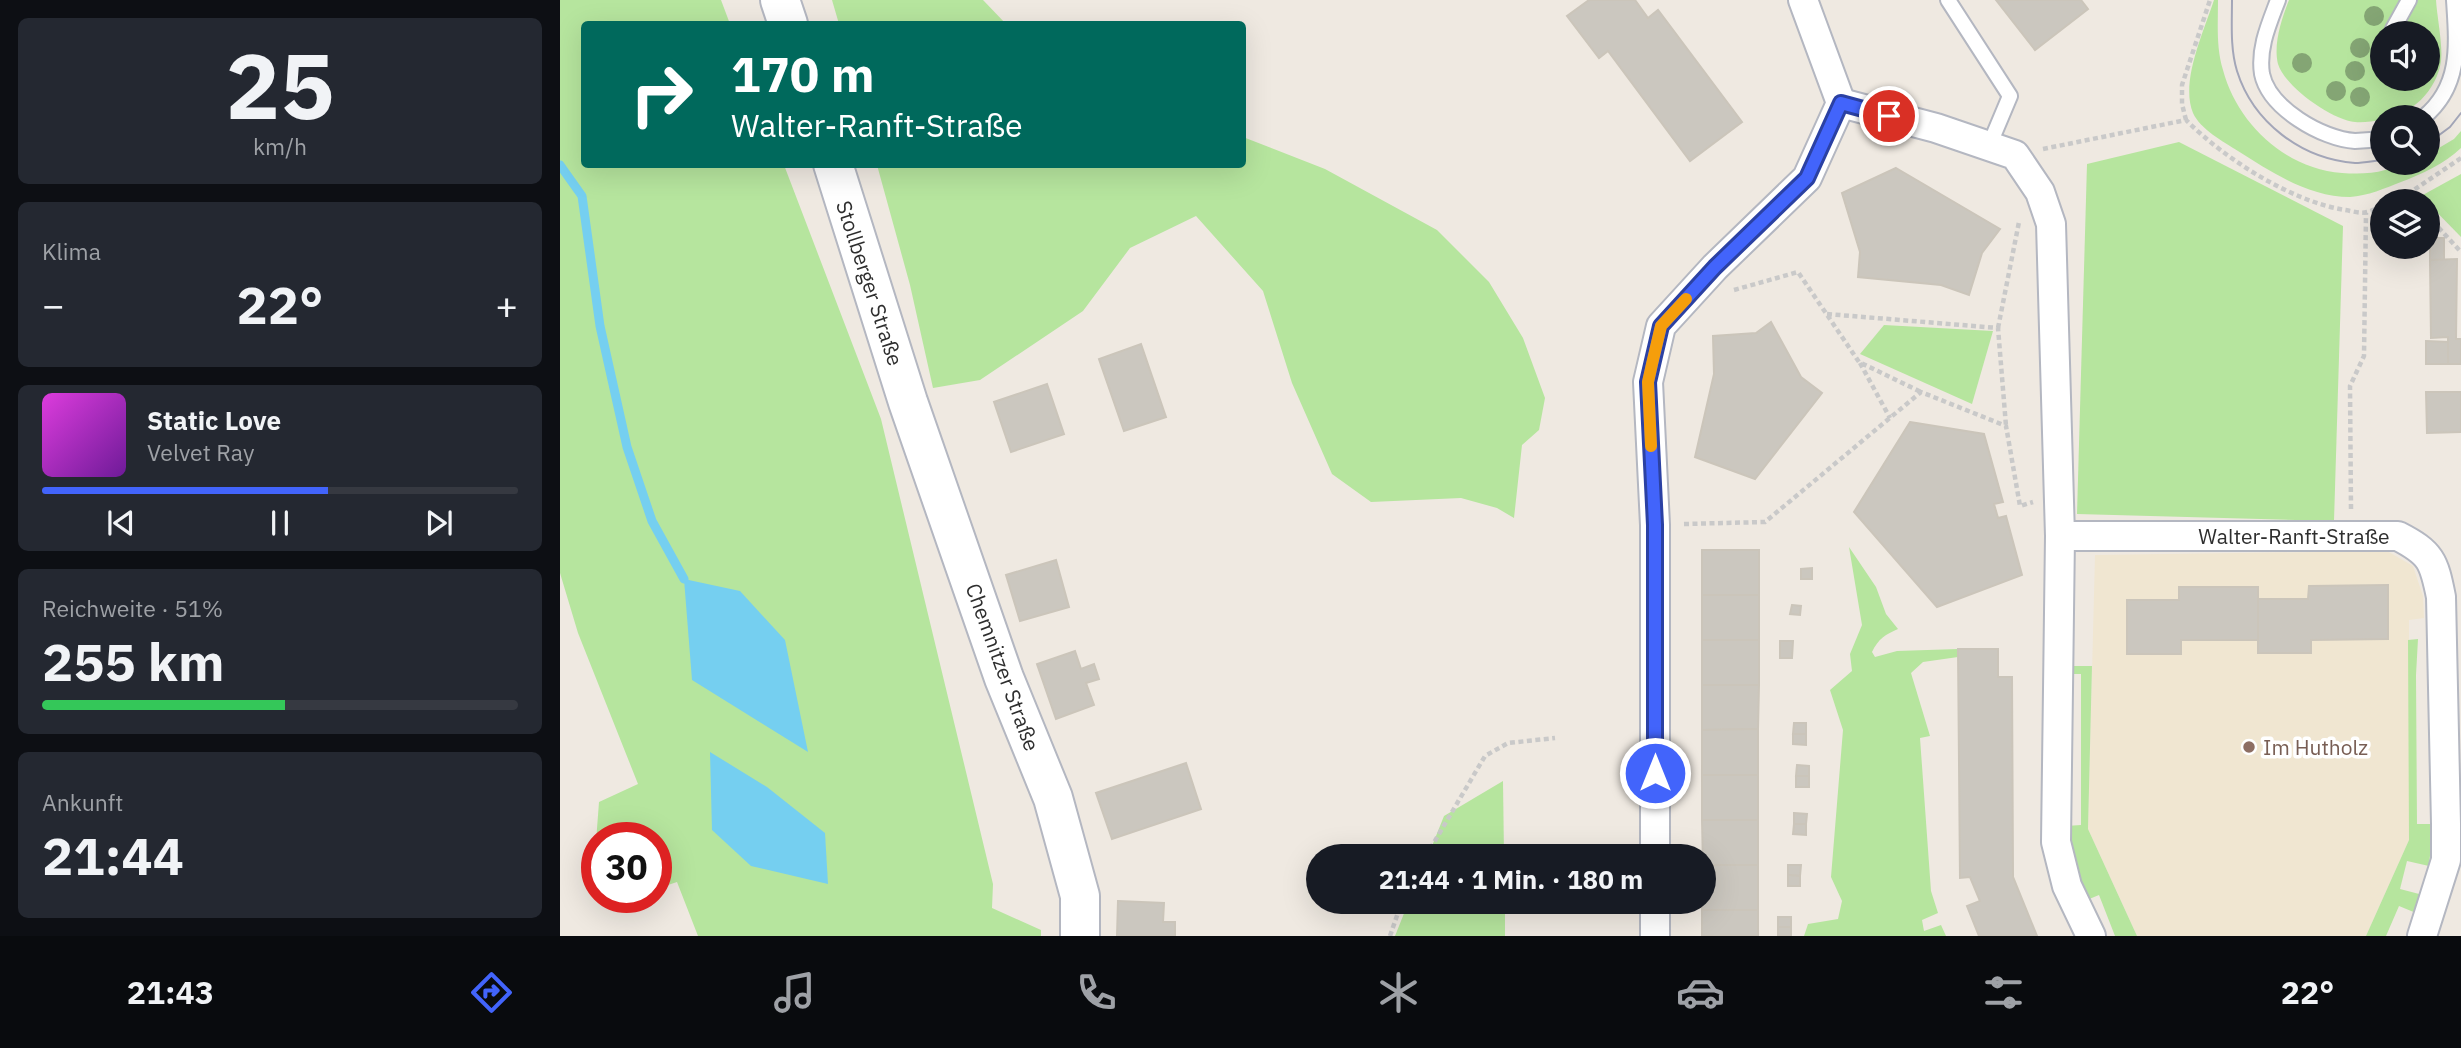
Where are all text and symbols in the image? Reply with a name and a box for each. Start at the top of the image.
map controls [2370,21,2440,259]
button: sound [2370,21,2440,91]
text: 25 [225,26,335,144]
text: 170 m [731,42,875,105]
icon: right [616,49,707,140]
pin [1859,86,1919,146]
icon: arrive [1870,97,1908,135]
text: Walter-Ranft-Straße [731,104,1022,146]
button: search [2370,105,2440,175]
text: km/h [253,131,307,161]
button: layers [2370,189,2440,259]
street label: Stollberger Straße [830,197,910,369]
text: Klima [42,236,101,266]
text: 22° [237,271,323,338]
text: − [42,280,65,329]
text: + [495,280,518,329]
text: Static Love [147,403,281,437]
text: Velvet Ray [147,437,254,467]
icon: previous [102,504,140,542]
icon: pause [261,504,299,542]
icon: next [420,504,458,542]
street label: Walter-Ranft-Straße [2198,522,2390,550]
street label: Chemnitzer Straße [960,579,1046,755]
text: Reichweite · 51% [42,593,223,623]
text: 255 km [42,628,224,695]
place label: Im Hutholz [2263,733,2368,761]
position arrow [1618,736,1692,810]
marker: Im Hutholz [2241,739,2257,755]
text: Ankunft [42,787,123,817]
text: 21:44 [42,822,184,889]
speed limit sign: 30 [581,822,672,913]
text: 21:44 · 1 Min. · 180 m [1379,862,1643,896]
icon: directions [467,968,516,1017]
icon: music [770,968,819,1017]
icon: phone [1072,968,1121,1017]
icon: climate [1374,968,1423,1017]
icon: car [1676,968,1725,1017]
icon: filters [1979,968,2028,1017]
text: 21:43 [127,971,214,1013]
text: 22° [2281,971,2334,1013]

